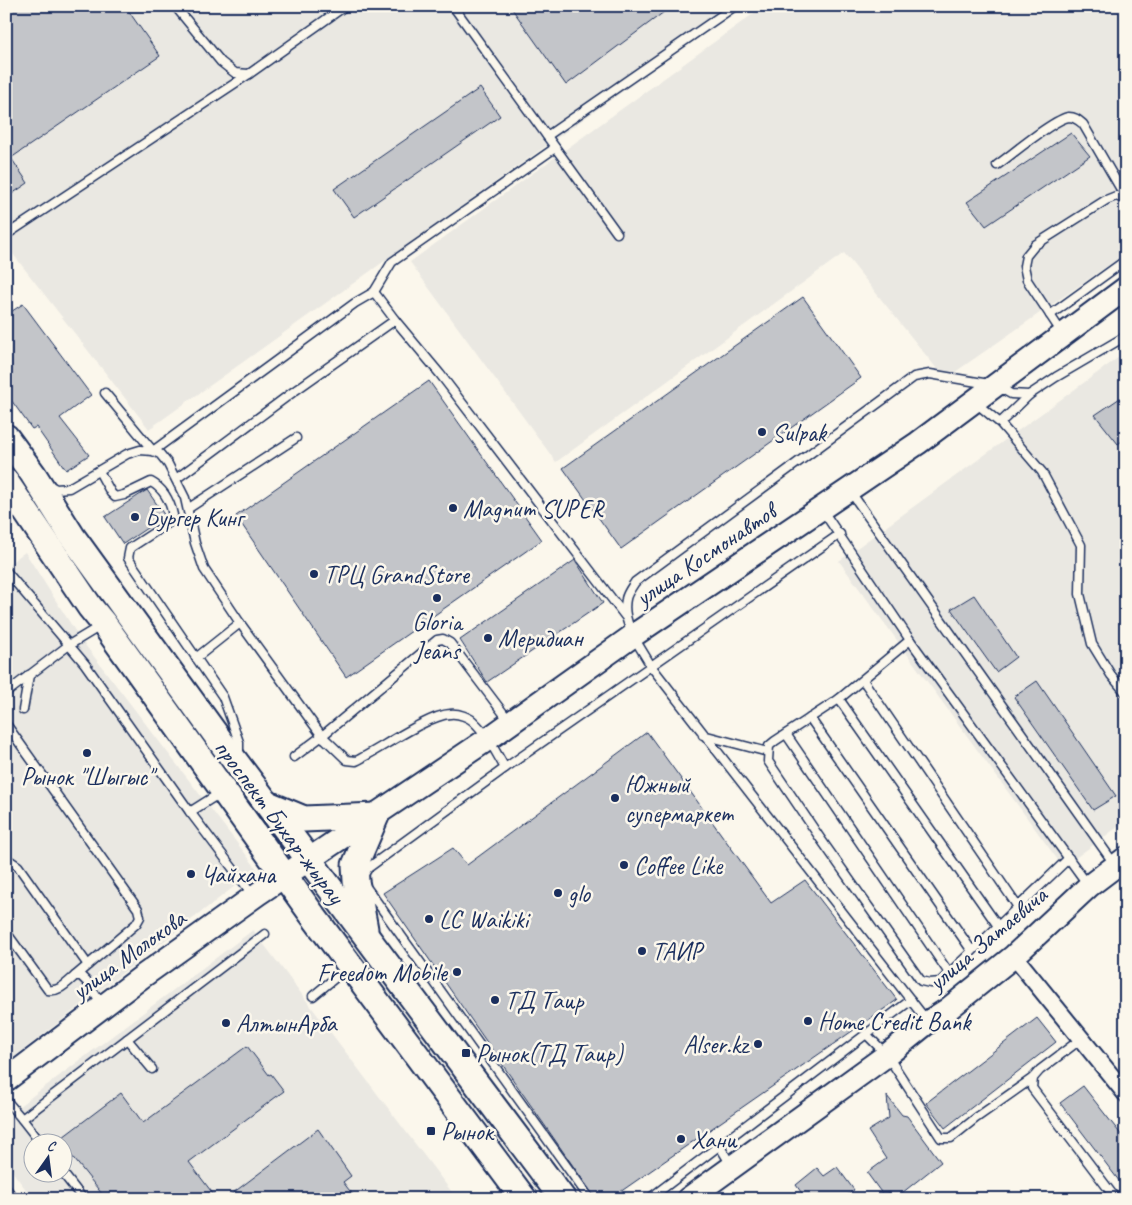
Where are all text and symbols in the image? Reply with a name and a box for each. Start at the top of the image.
place label: Sulpak [772,417,828,449]
marker: Sulpak [756,426,768,438]
place label: Magnum SUPER [463,493,605,525]
street label: улица Космонавтов [628,493,786,615]
place label: Бургер Кинг [145,502,247,534]
marker: Magnum SUPER [447,502,459,514]
marker: Бургер Кинг [129,511,141,523]
place label: ТРЦ GrandStore [324,559,471,591]
marker: ТРЦ GrandStore [308,568,320,580]
marker: Gloria Jeans [431,592,443,604]
place label: Gloria Jeans [412,606,464,667]
place label: Меридиан [498,623,584,655]
marker: Меридиан [482,632,494,644]
street label: проспект Бухар-жырау [207,733,353,912]
marker: Рынок "Шыгыс" [81,747,93,759]
place label: Рынок "Шыгыс" [21,761,158,793]
place label: Южный супермаркет [625,769,735,830]
marker: Южный супермаркет [609,792,621,804]
place label: Coffee Like [634,850,724,882]
place label: Чайхана [201,859,277,891]
marker: Coffee Like [618,859,630,871]
marker: Чайхана [185,868,197,880]
place label: glo [568,878,591,910]
street label: улица Затаевича [920,878,1055,999]
marker: glo [552,887,564,899]
street label: улица Молокова [64,901,194,1008]
place label: LC Waikiki [439,904,532,936]
marker: LC Waikiki [423,913,435,925]
place label: ТАИР [652,936,705,968]
marker: ТАИР [636,945,648,957]
place label: Freedom Mobile [317,957,449,989]
marker: Freedom Mobile [451,966,463,978]
place label: ТД Таир [505,985,585,1017]
marker: ТД Таир [489,994,501,1006]
place label: Home Credit Bank [818,1006,972,1038]
place label: АлтынАрба [236,1008,338,1040]
marker: Home Credit Bank [802,1015,814,1027]
marker: АлтынАрба [220,1017,232,1029]
place label: Alser.kz [684,1029,750,1061]
place label: Рынок(ТД Таир) [476,1038,625,1070]
marker: Alser.kz [752,1038,764,1050]
marker: Рынок(ТД Таир) [460,1047,472,1059]
place label: Рынок [441,1116,495,1148]
place label: Хани [691,1124,738,1156]
marker: Рынок [425,1125,437,1137]
north arrow [22,1132,72,1182]
marker: Хани [675,1133,687,1145]
text: С [46,1137,58,1155]

